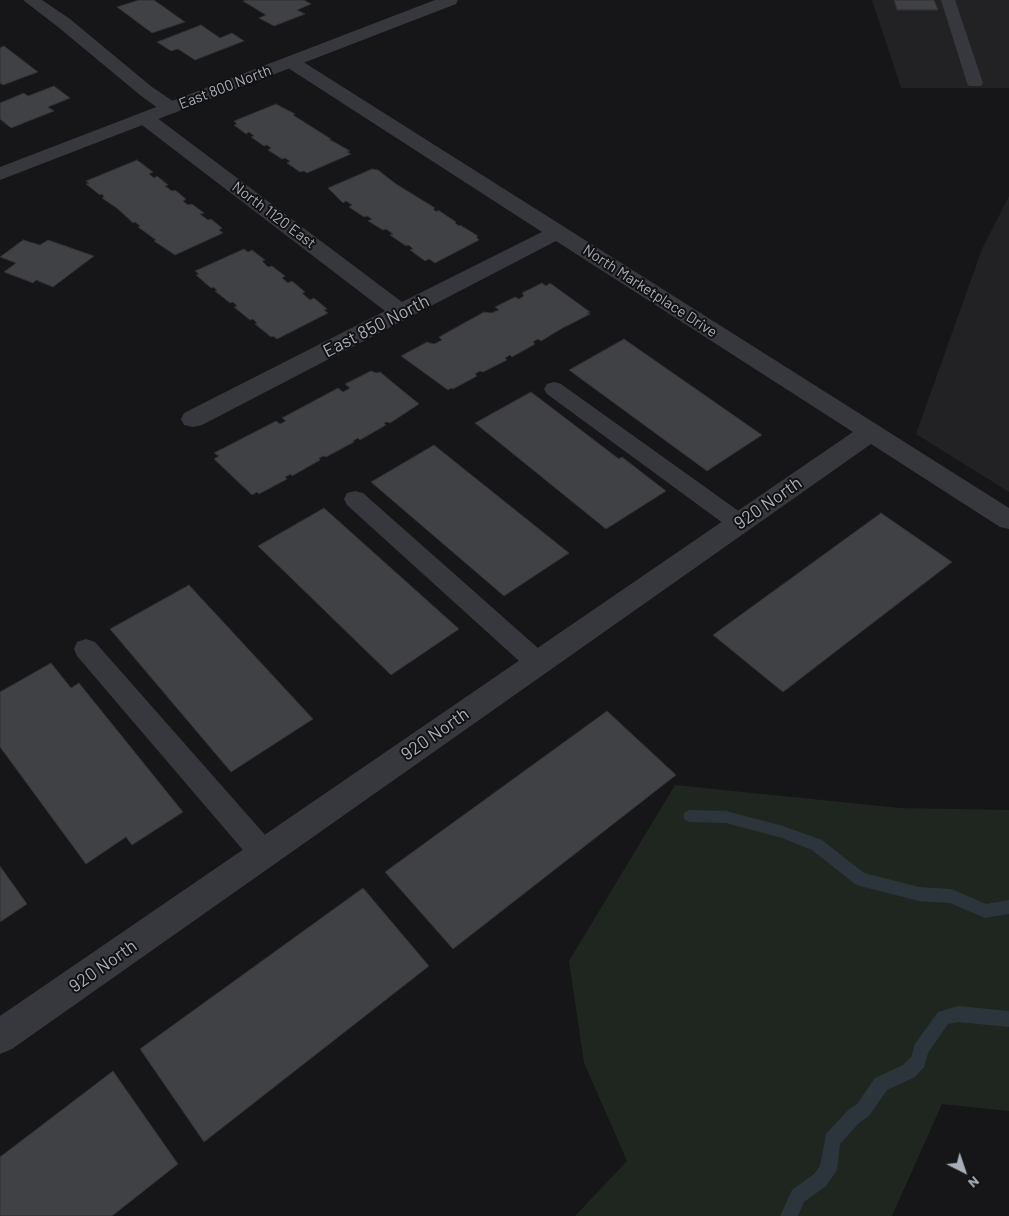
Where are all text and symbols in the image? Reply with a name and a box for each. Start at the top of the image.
street label: East 800 North [176,61,274,113]
street label: North 1120 East [229,178,319,252]
street label: North Marketplace Drive [579,241,721,341]
street label: East 850 North [319,290,433,362]
street label: 920 North [730,472,806,534]
street label: 920 North [397,703,473,765]
street label: 920 North [65,935,141,997]
north arrow [939,1146,989,1196]
text: N [965,1173,983,1192]

